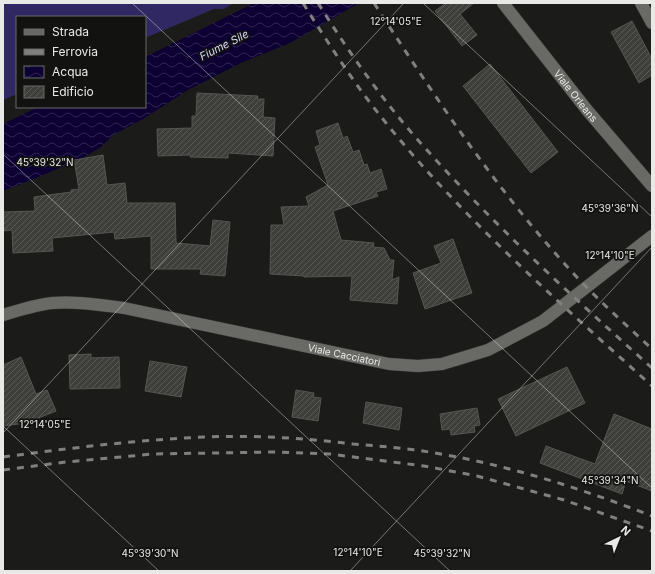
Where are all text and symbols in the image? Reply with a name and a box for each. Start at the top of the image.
text: 12°14'05"E [370,15,422,27]
legend [16,16,146,108]
text: Strada [52,24,89,39]
water label: Fiume Sile [197,27,251,63]
text: Ferrovia [52,44,98,59]
text: Acqua [52,64,88,79]
street label: Viale Orleans [552,67,600,124]
text: Edificio [52,84,94,99]
text: 45°39'32"N [17,156,73,168]
text: 45°39'36"N [581,202,639,214]
text: 12°14'10"E [585,249,635,261]
street label: Viale Cacciatori [307,341,382,368]
text: 12°14'05"E [19,418,71,430]
text: 45°39'34"N [581,474,639,486]
north arrow [599,518,639,558]
text: N [618,523,634,539]
text: 12°14'10"E [333,546,383,558]
text: 45°39'30"N [121,547,179,559]
text: 45°39'32"N [414,547,470,559]

